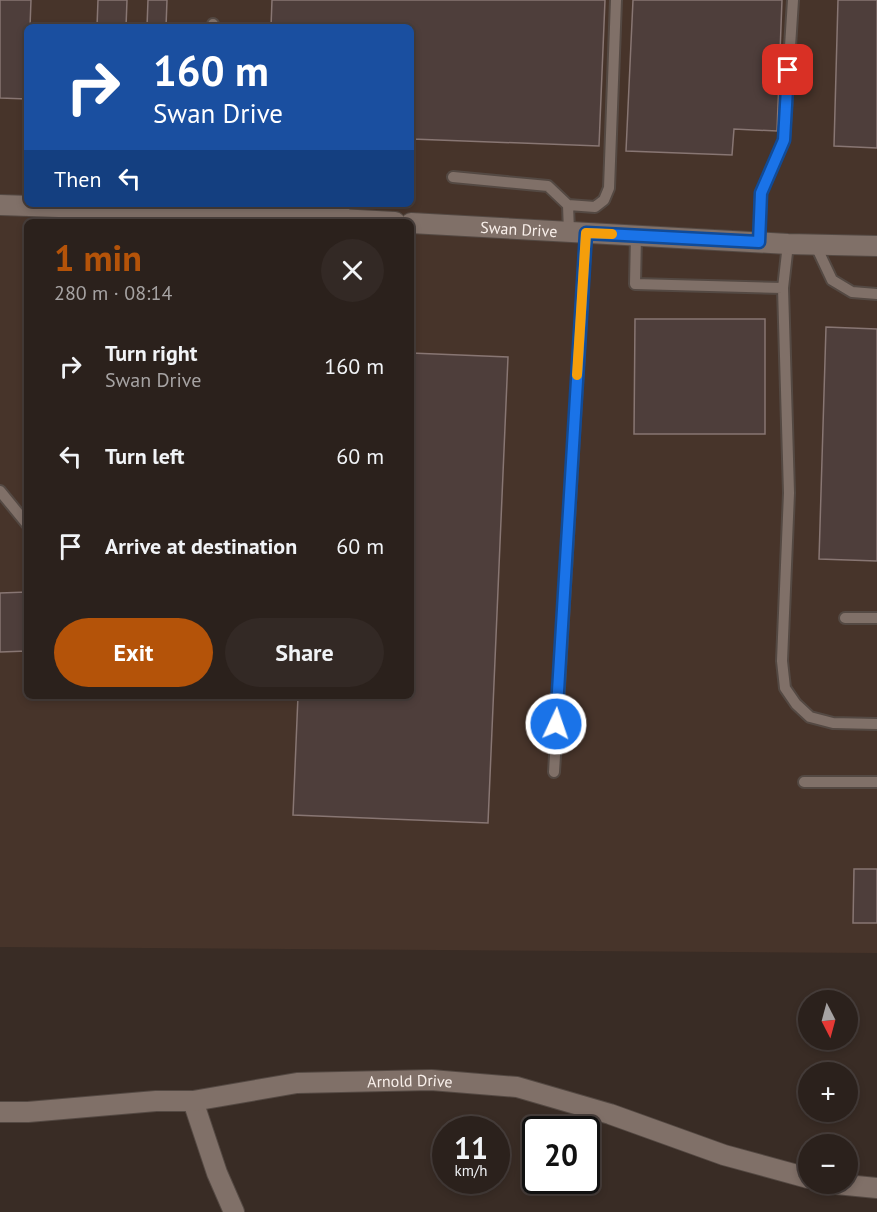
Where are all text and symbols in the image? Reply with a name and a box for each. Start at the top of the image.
text: 160 m [153,43,269,98]
pin [762,44,813,95]
icon: right [54,48,132,126]
icon: arrive [771,53,804,86]
text: Swan Drive [153,96,283,130]
icon: left [113,162,146,195]
text: Then [54,165,101,193]
street label: Swan Drive [480,217,558,241]
text: 1 min [54,234,142,281]
button: close [321,239,384,302]
text: 280 m · 08:14 [54,280,172,306]
text: Turn right [105,339,197,367]
icon: right [54,350,87,383]
text: 160 m [324,352,384,380]
text: Swan Drive [105,367,201,393]
icon: left [54,440,87,473]
text: Turn left [105,442,185,470]
text: 60 m [336,442,384,470]
icon: arrive [54,530,87,563]
text: Arrive at destination [105,532,297,560]
text: 60 m [336,532,384,560]
button: Exit [54,618,213,687]
button: Share [225,618,384,687]
position arrow [524,692,588,756]
north arrow [798,990,858,1050]
map controls [798,990,858,1194]
button: + [798,1062,858,1122]
street label: Arnold Drive [367,1070,454,1092]
speed limit sign: 20 [522,1116,600,1194]
text: 11 [454,1128,488,1167]
button: − [798,1134,858,1194]
text: km/h [455,1161,487,1180]

